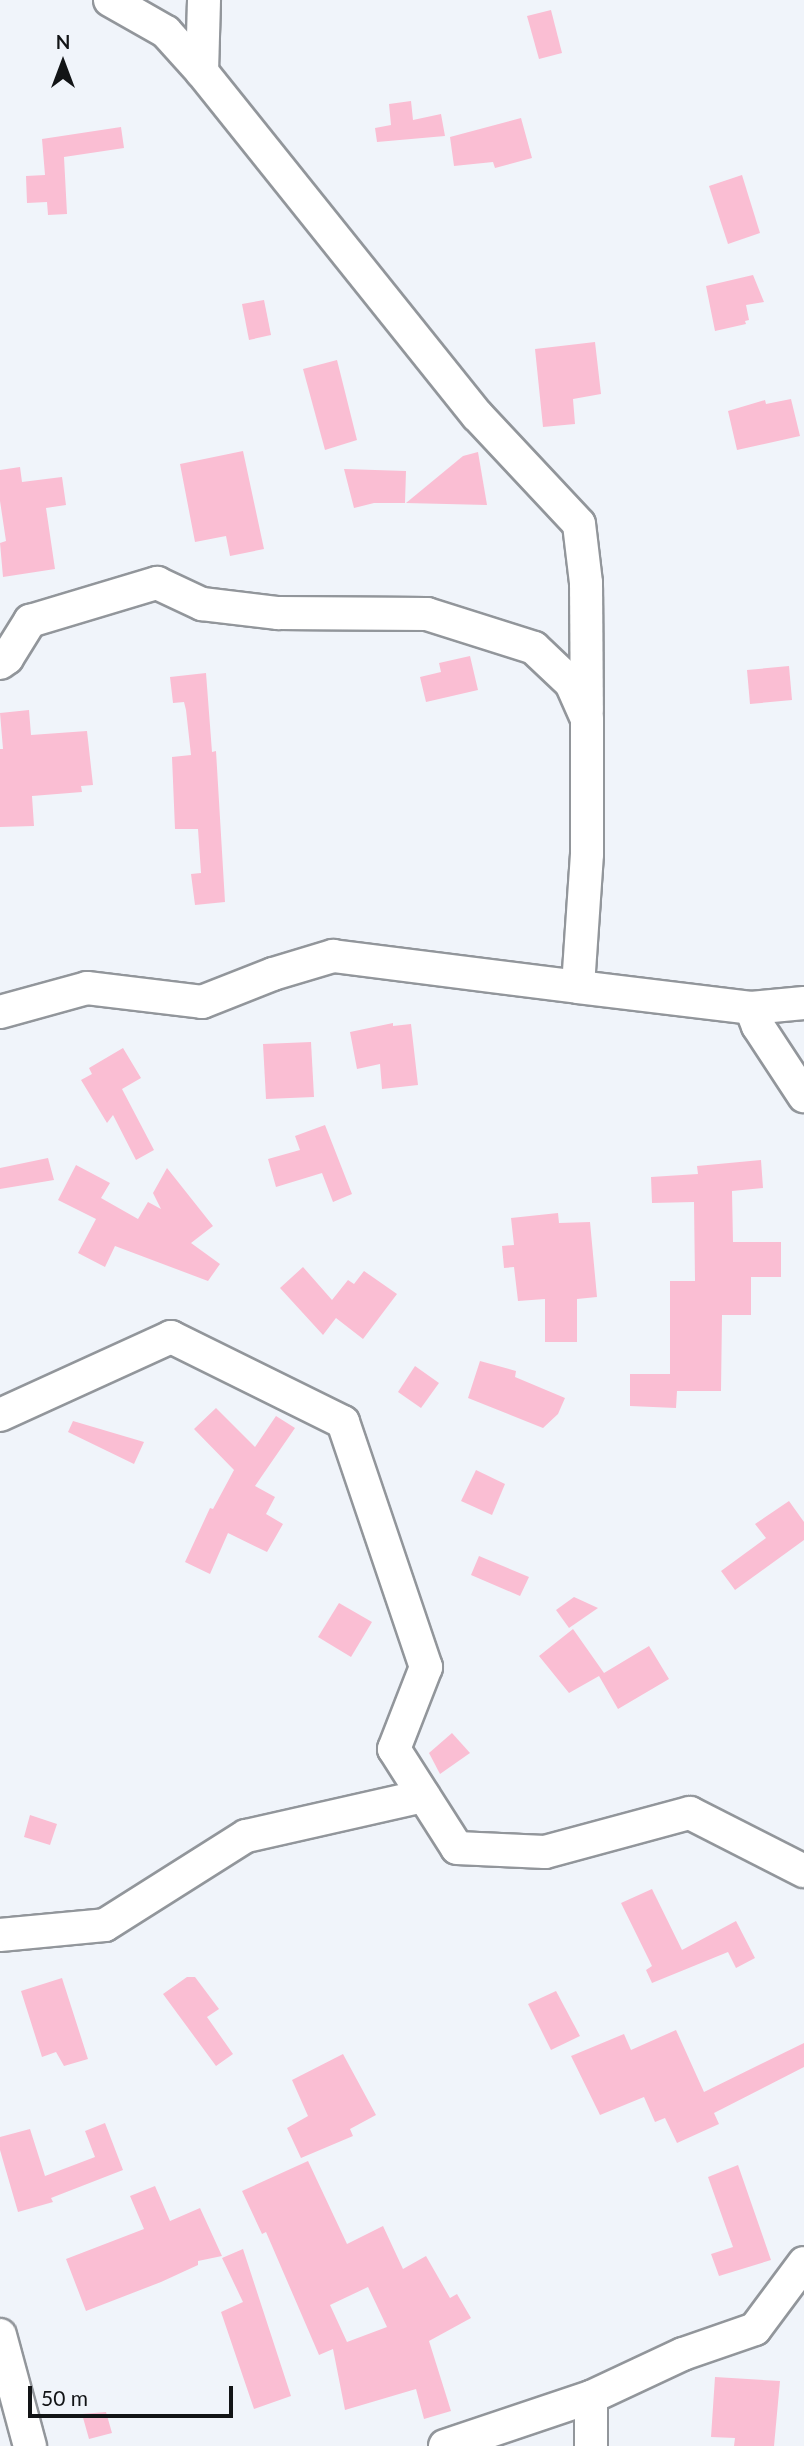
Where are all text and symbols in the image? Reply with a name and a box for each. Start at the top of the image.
north arrow [28,28,98,98]
text: N [56,30,70,53]
scale bar [32,2372,236,2416]
text: 50 m [41,2385,88,2410]

